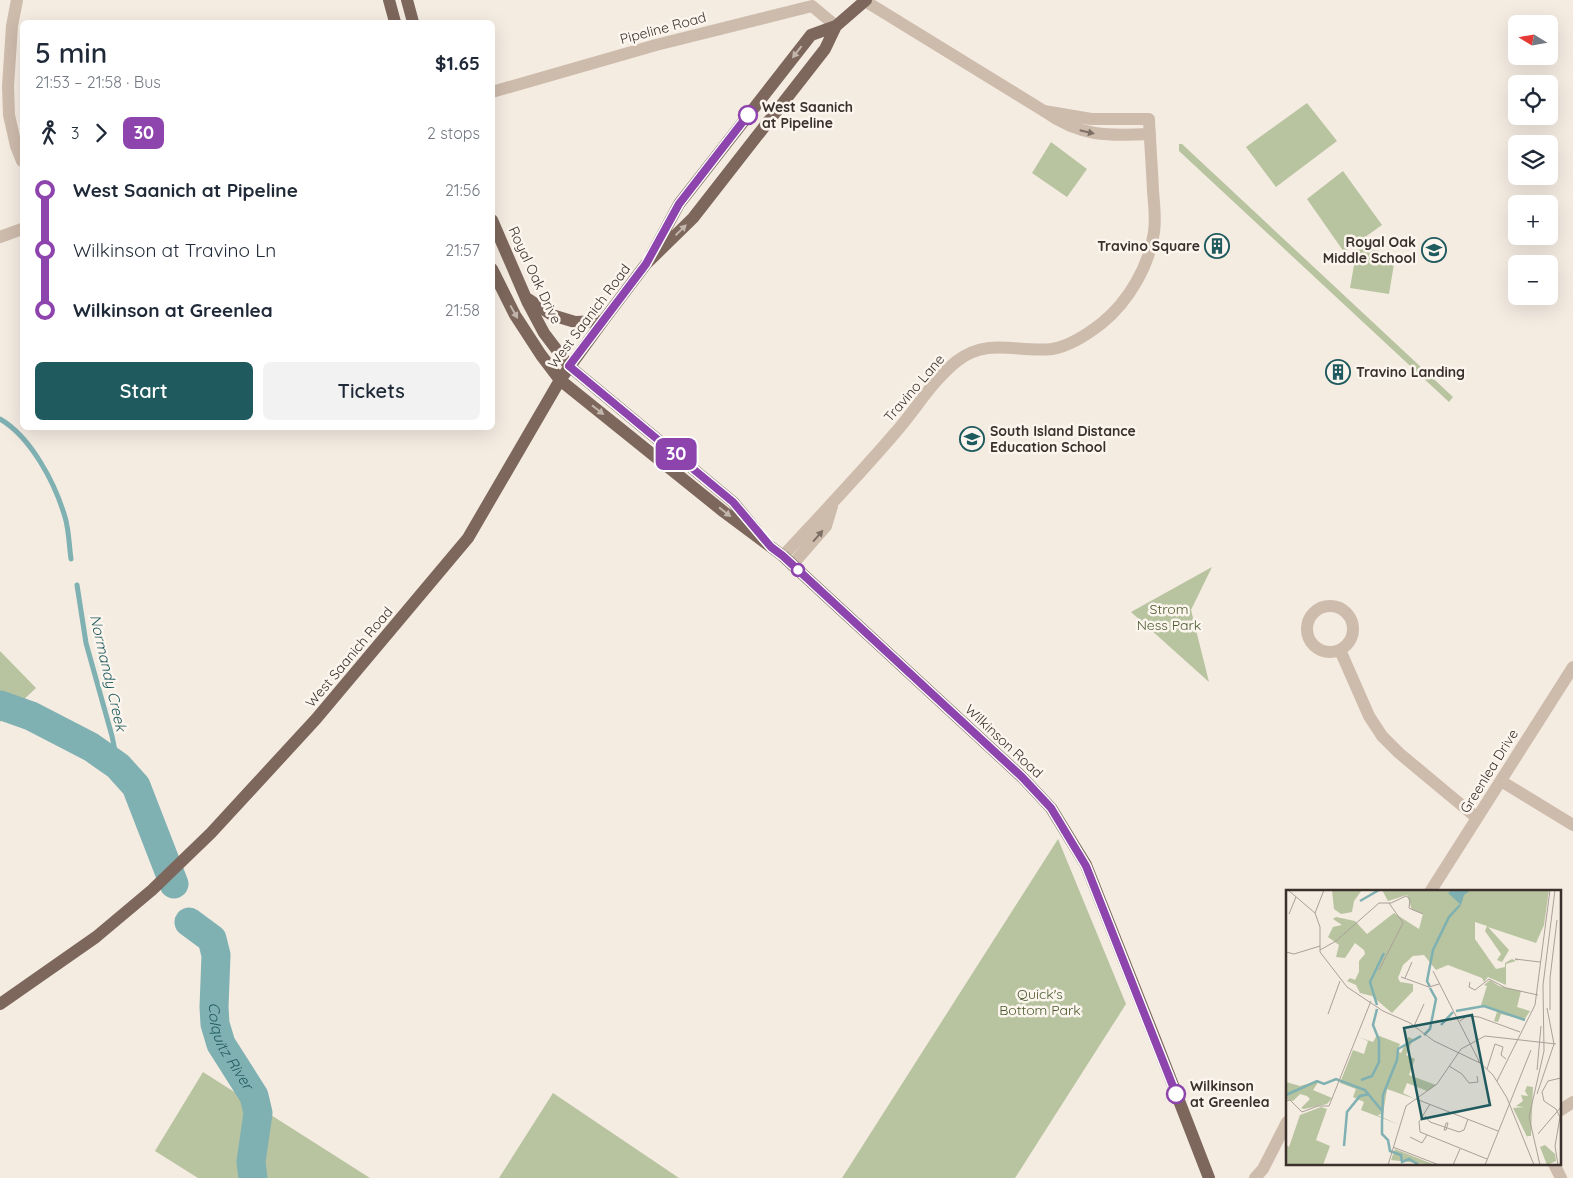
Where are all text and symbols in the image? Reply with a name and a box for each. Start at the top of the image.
street label: Pipeline Road [618,8,708,48]
north arrow [1508,15,1558,65]
map controls [1508,15,1558,305]
text: 5 min [35,35,107,70]
one-way arrow [792,45,802,59]
text: $1.65 [435,51,480,75]
text: 21:53 – 21:58 · Bus [35,72,161,92]
button: locate [1508,75,1558,125]
place label: West Saanich at Pipeline [762,98,853,132]
marker: West Saanich at Pipeline [738,105,758,125]
icon: walk [35,119,63,147]
icon: forward [87,119,115,147]
text: 30 [133,121,154,144]
text: 3 [71,123,79,143]
text: 2 stops [427,123,480,143]
one-way arrow [1080,128,1095,136]
button: layers [1508,135,1558,185]
text: West Saanich at Pipeline [73,178,298,202]
text: 21:56 [445,180,480,200]
button: + [1508,195,1558,245]
street label: Royal Oak Drive [505,223,565,327]
one-way arrow [675,224,687,236]
building icon: Travino Square [1204,233,1230,259]
place label: Royal Oak Middle School [1323,233,1416,267]
place label: Travino Square [1097,237,1200,255]
school or university icon: Royal Oak Middle School [1421,237,1447,263]
text: Wilkinson at Travino Ln [73,238,276,262]
text: 21:57 [445,240,480,260]
button: − [1508,255,1558,305]
street label: West Saanich Road [544,260,634,372]
text: Wilkinson at Greenlea [73,298,273,322]
text: 21:58 [445,300,480,320]
one-way arrow [510,305,518,320]
street label: Travino Lane [880,350,948,426]
building icon: Travino Landing [1325,359,1351,385]
button: Start [35,362,253,420]
button: Tickets [263,362,480,420]
place label: Travino Landing [1356,363,1465,381]
one-way arrow [591,405,604,416]
place label: South Island Distance Education School [990,422,1136,456]
school or university icon: South Island Distance Education School [959,426,985,452]
line badge: 30 [654,438,698,470]
text: 30 [666,442,686,465]
one-way arrow [718,507,731,518]
one-way arrow [812,529,823,542]
unlabelled marker [791,563,805,577]
park label: Strom Ness Park [1137,600,1201,634]
street label: West Saanich Road [302,603,396,711]
water label: Normandy Creek [86,613,132,735]
street label: Wilkinson Road [961,700,1047,782]
street label: Greenlea Drive [1456,726,1522,816]
inset map [1286,890,1560,1166]
park label: Quick's Bottom Park [999,985,1081,1019]
water label: Colquitz River [205,1002,259,1095]
place label: Wilkinson at Greenlea [1190,1077,1270,1111]
marker: Wilkinson at Greenlea [1166,1084,1186,1104]

